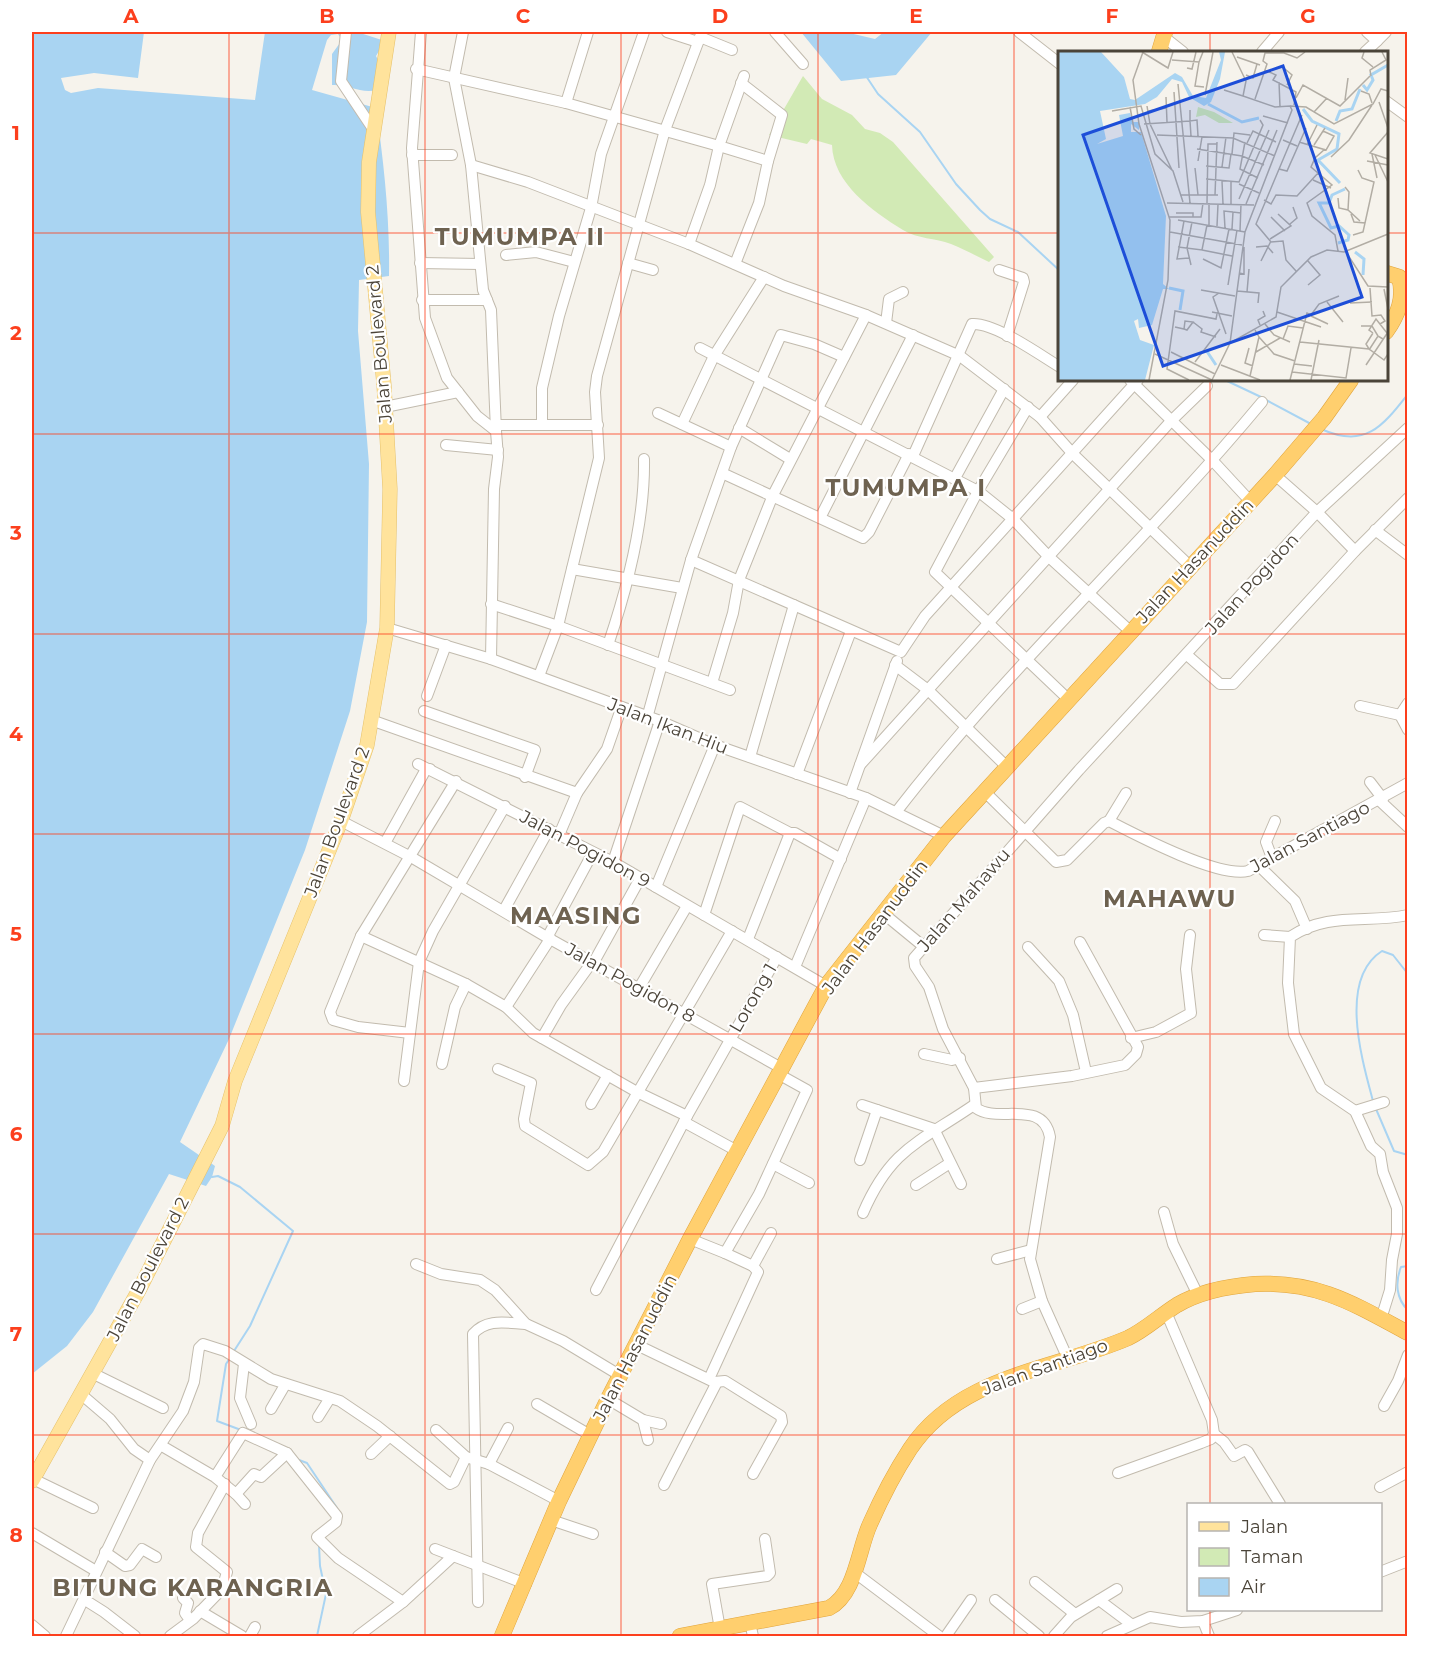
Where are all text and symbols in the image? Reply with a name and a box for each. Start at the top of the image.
text: A [122,4,139,28]
text: B [319,4,335,28]
text: C [516,4,531,28]
text: D [712,4,728,28]
text: E [909,4,923,28]
text: F [1106,4,1119,28]
text: G [1300,4,1316,28]
inset map [1058,51,1388,381]
text: 1 [12,121,20,145]
district label: TUMUMPA II [435,222,605,251]
street label: Jalan Boulevard 2 [361,264,397,425]
text: 2 [10,321,22,345]
district label: TUMUMPA I [825,473,987,502]
street label: Jalan Hasanuddin [1131,494,1258,629]
text: 3 [9,521,22,545]
street label: Jalan Pogidon [1200,529,1303,640]
street label: Jalan Ikan Hiu [604,693,731,759]
text: 4 [9,722,23,746]
street label: Jalan Boulevard 2 [299,744,374,901]
street label: Jalan Santiago [1246,796,1374,878]
street label: Jalan Pogidon 9 [515,805,654,893]
street label: Jalan Mahawu [912,844,1015,957]
street label: Jalan Hasanuddin [817,856,933,999]
district label: MAHAWU [1103,884,1237,913]
district label: MAASING [510,901,642,930]
text: 5 [10,922,22,946]
street label: Jalan Pogidon 8 [560,938,699,1028]
street label: Lorong 1 [725,960,781,1036]
text: 6 [10,1122,23,1146]
street label: Jalan Boulevard 2 [102,1193,194,1346]
street label: Jalan Hasanuddin [588,1271,682,1426]
text: 7 [10,1322,22,1346]
street label: Jalan Santiago [978,1334,1111,1400]
legend [1187,1503,1382,1611]
text: Jalan [1240,1516,1288,1538]
text: 8 [9,1523,23,1547]
text: Taman [1241,1546,1303,1568]
district label: BITUNG KARANGRIA [52,1573,334,1602]
text: Air [1241,1576,1266,1598]

